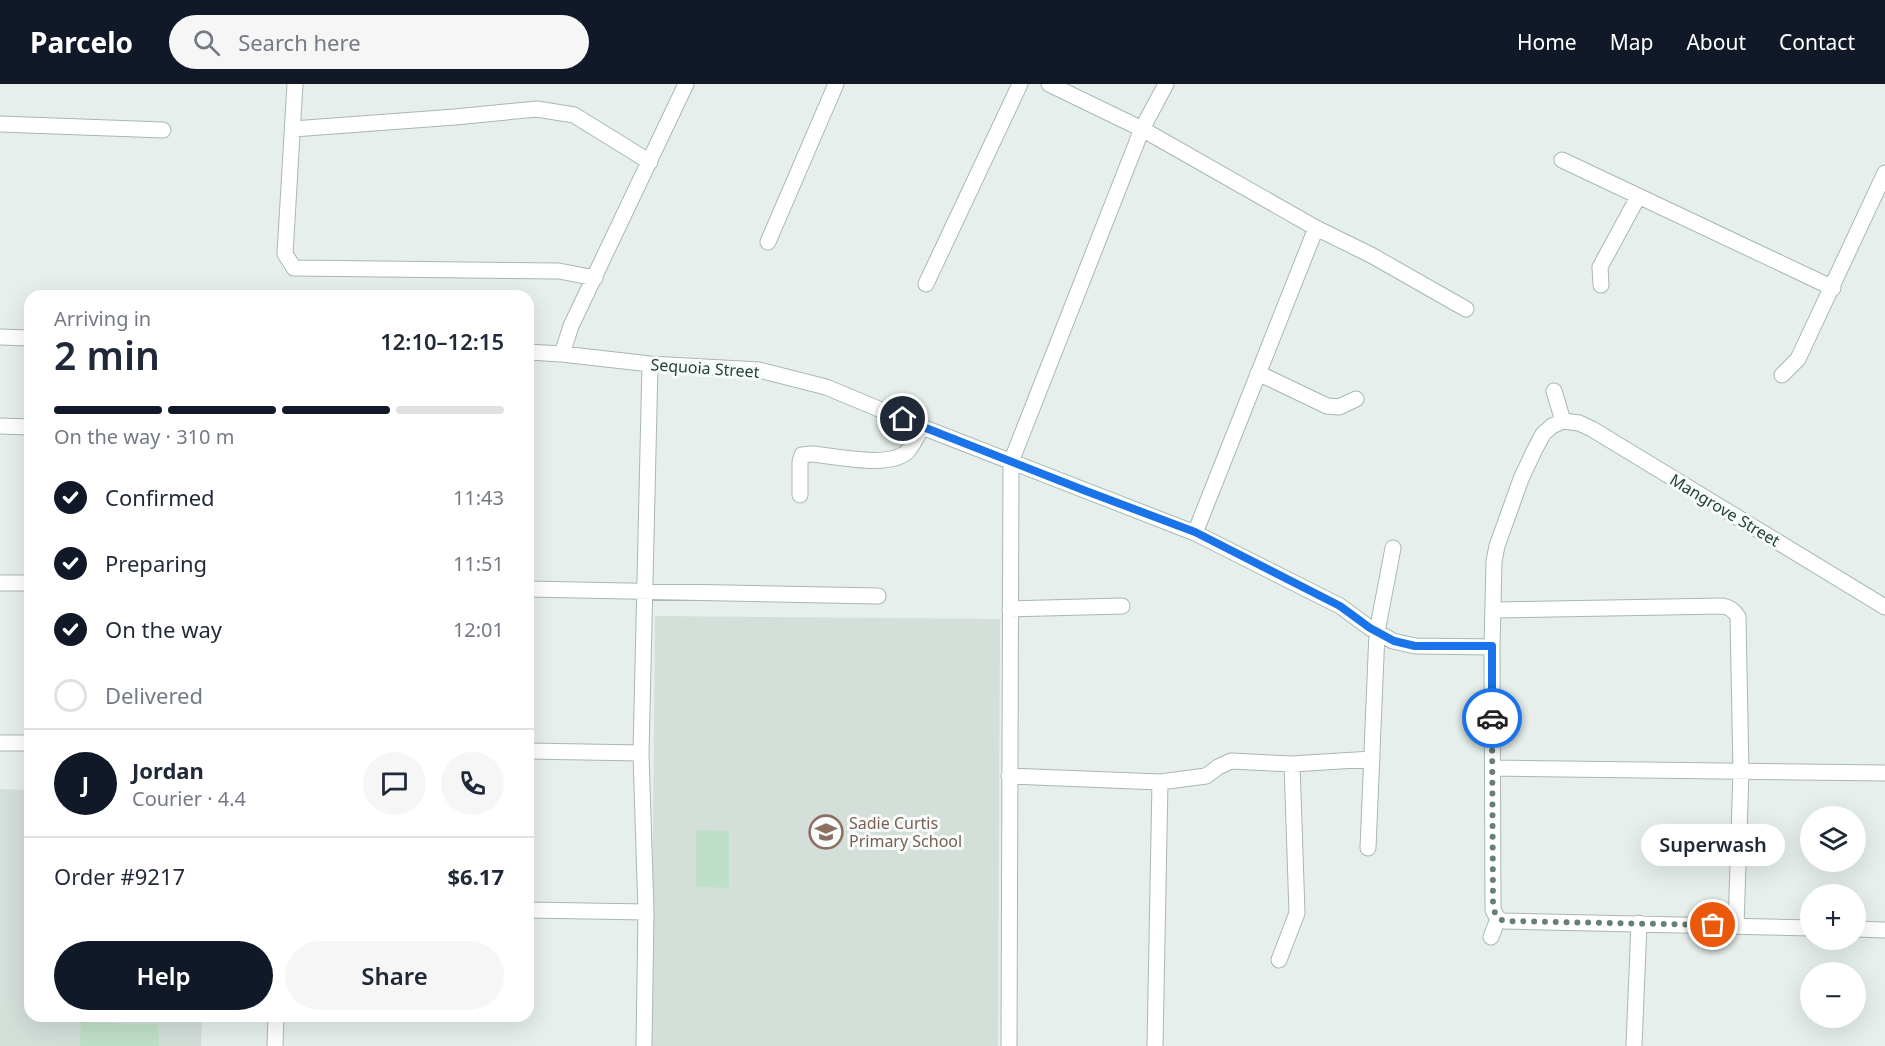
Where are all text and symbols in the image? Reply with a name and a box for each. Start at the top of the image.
search box [169,15,589,69]
text: Parcelo [30,23,133,61]
icon: search [190,26,223,59]
text: Search here [238,27,361,57]
text: Home [1517,28,1577,56]
text: Map [1610,28,1653,56]
text: About [1686,28,1746,56]
text: Contact [1779,28,1855,56]
text: Arriving in [54,305,151,332]
text: 12:10–12:15 [380,326,504,356]
text: 2 min [54,328,160,381]
street label: Sequoia Street [650,353,760,383]
pin [877,393,928,444]
icon: home [886,402,919,435]
text: On the way · 310 m [54,423,234,450]
street label: Mangrove Street [1666,468,1784,552]
icon: check [54,481,87,514]
text: Confirmed [105,482,215,512]
text: 11:43 [453,484,504,511]
icon: check [54,547,87,580]
text: Preparing [105,548,207,578]
text: 11:51 [453,550,504,577]
icon: check [54,613,87,646]
text: On the way [105,614,222,644]
text: 12:01 [453,616,504,643]
text: Delivered [105,680,203,710]
courier [1462,688,1522,748]
icon: car [1476,702,1509,735]
button: chat [363,752,426,815]
button: phone [441,752,504,815]
text: Jordan [132,755,204,785]
text: J [82,768,89,798]
text: Courier · 4.4 [132,785,246,812]
map controls [1800,806,1866,1028]
button: layers [1800,806,1866,872]
place label: Sadie Curtis Primary School [849,812,962,852]
school or university icon: Sadie Curtis Primary School [808,814,844,850]
callout: Superwash [1641,823,1785,865]
text: Superwash [1659,831,1767,858]
text: Order #9217 [54,861,185,891]
text: $6.17 [447,861,504,891]
button: + [1800,884,1866,950]
pin [1687,899,1738,950]
icon: bag [1696,908,1729,941]
button: Help [54,941,273,1010]
button: Share [285,941,504,1010]
button: − [1800,962,1866,1028]

